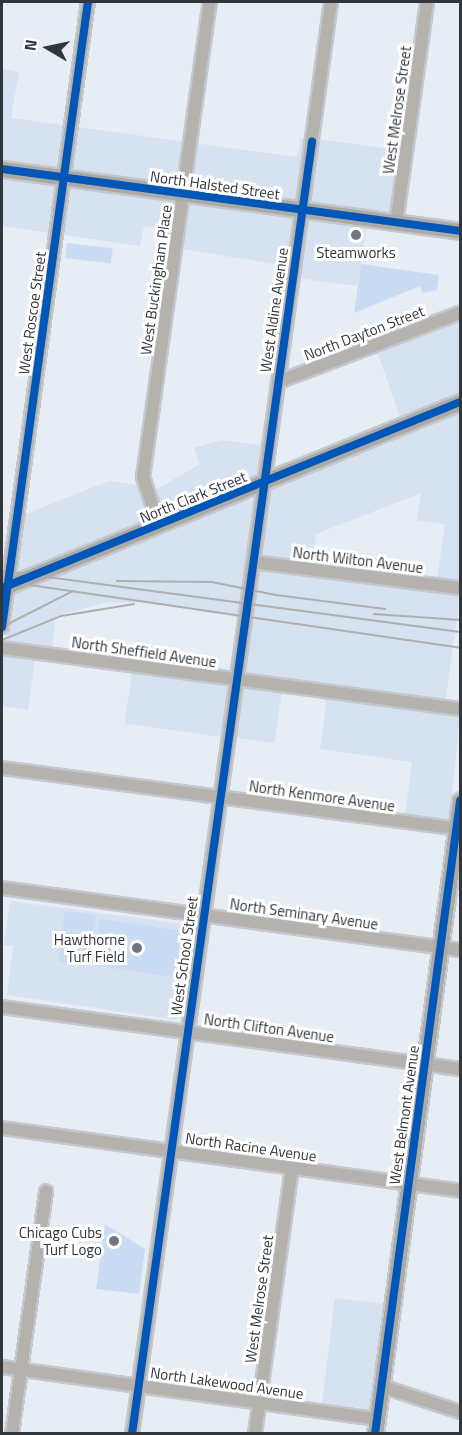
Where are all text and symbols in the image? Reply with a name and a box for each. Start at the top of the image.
north arrow [18,18,78,78]
text: N [18,38,43,53]
street label: West Melrose Street [379,45,415,175]
street label: North Halsted Street [149,167,281,203]
street label: West Buckingham Place [137,204,175,356]
marker: Steamworks [349,228,363,242]
place label: Steamworks [316,244,396,262]
street label: West Aldine Avenue [256,247,292,373]
street label: West Roscoe Street [14,250,50,376]
street label: North Dayton Street [301,302,427,364]
street label: North Clark Street [137,467,249,527]
street label: North Wilton Avenue [292,543,424,577]
street label: North Sheffield Avenue [70,633,218,671]
street label: North Kenmore Avenue [248,777,396,815]
street label: West School Street [167,895,201,1017]
street label: North Seminary Avenue [229,895,379,933]
place label: Hawthorne Turf Field [54,930,125,965]
marker: Hawthorne Turf Field [130,941,144,955]
street label: North Clifton Avenue [203,1010,335,1046]
street label: West Belmont Avenue [385,1044,423,1186]
street label: North Racine Avenue [184,1129,318,1165]
place label: Chicago Cubs Turf Logo [19,1223,102,1258]
marker: Chicago Cubs Turf Logo [107,1234,121,1248]
street label: West Melrose Street [241,1234,277,1364]
street label: North Lakewood Avenue [149,1363,305,1403]

